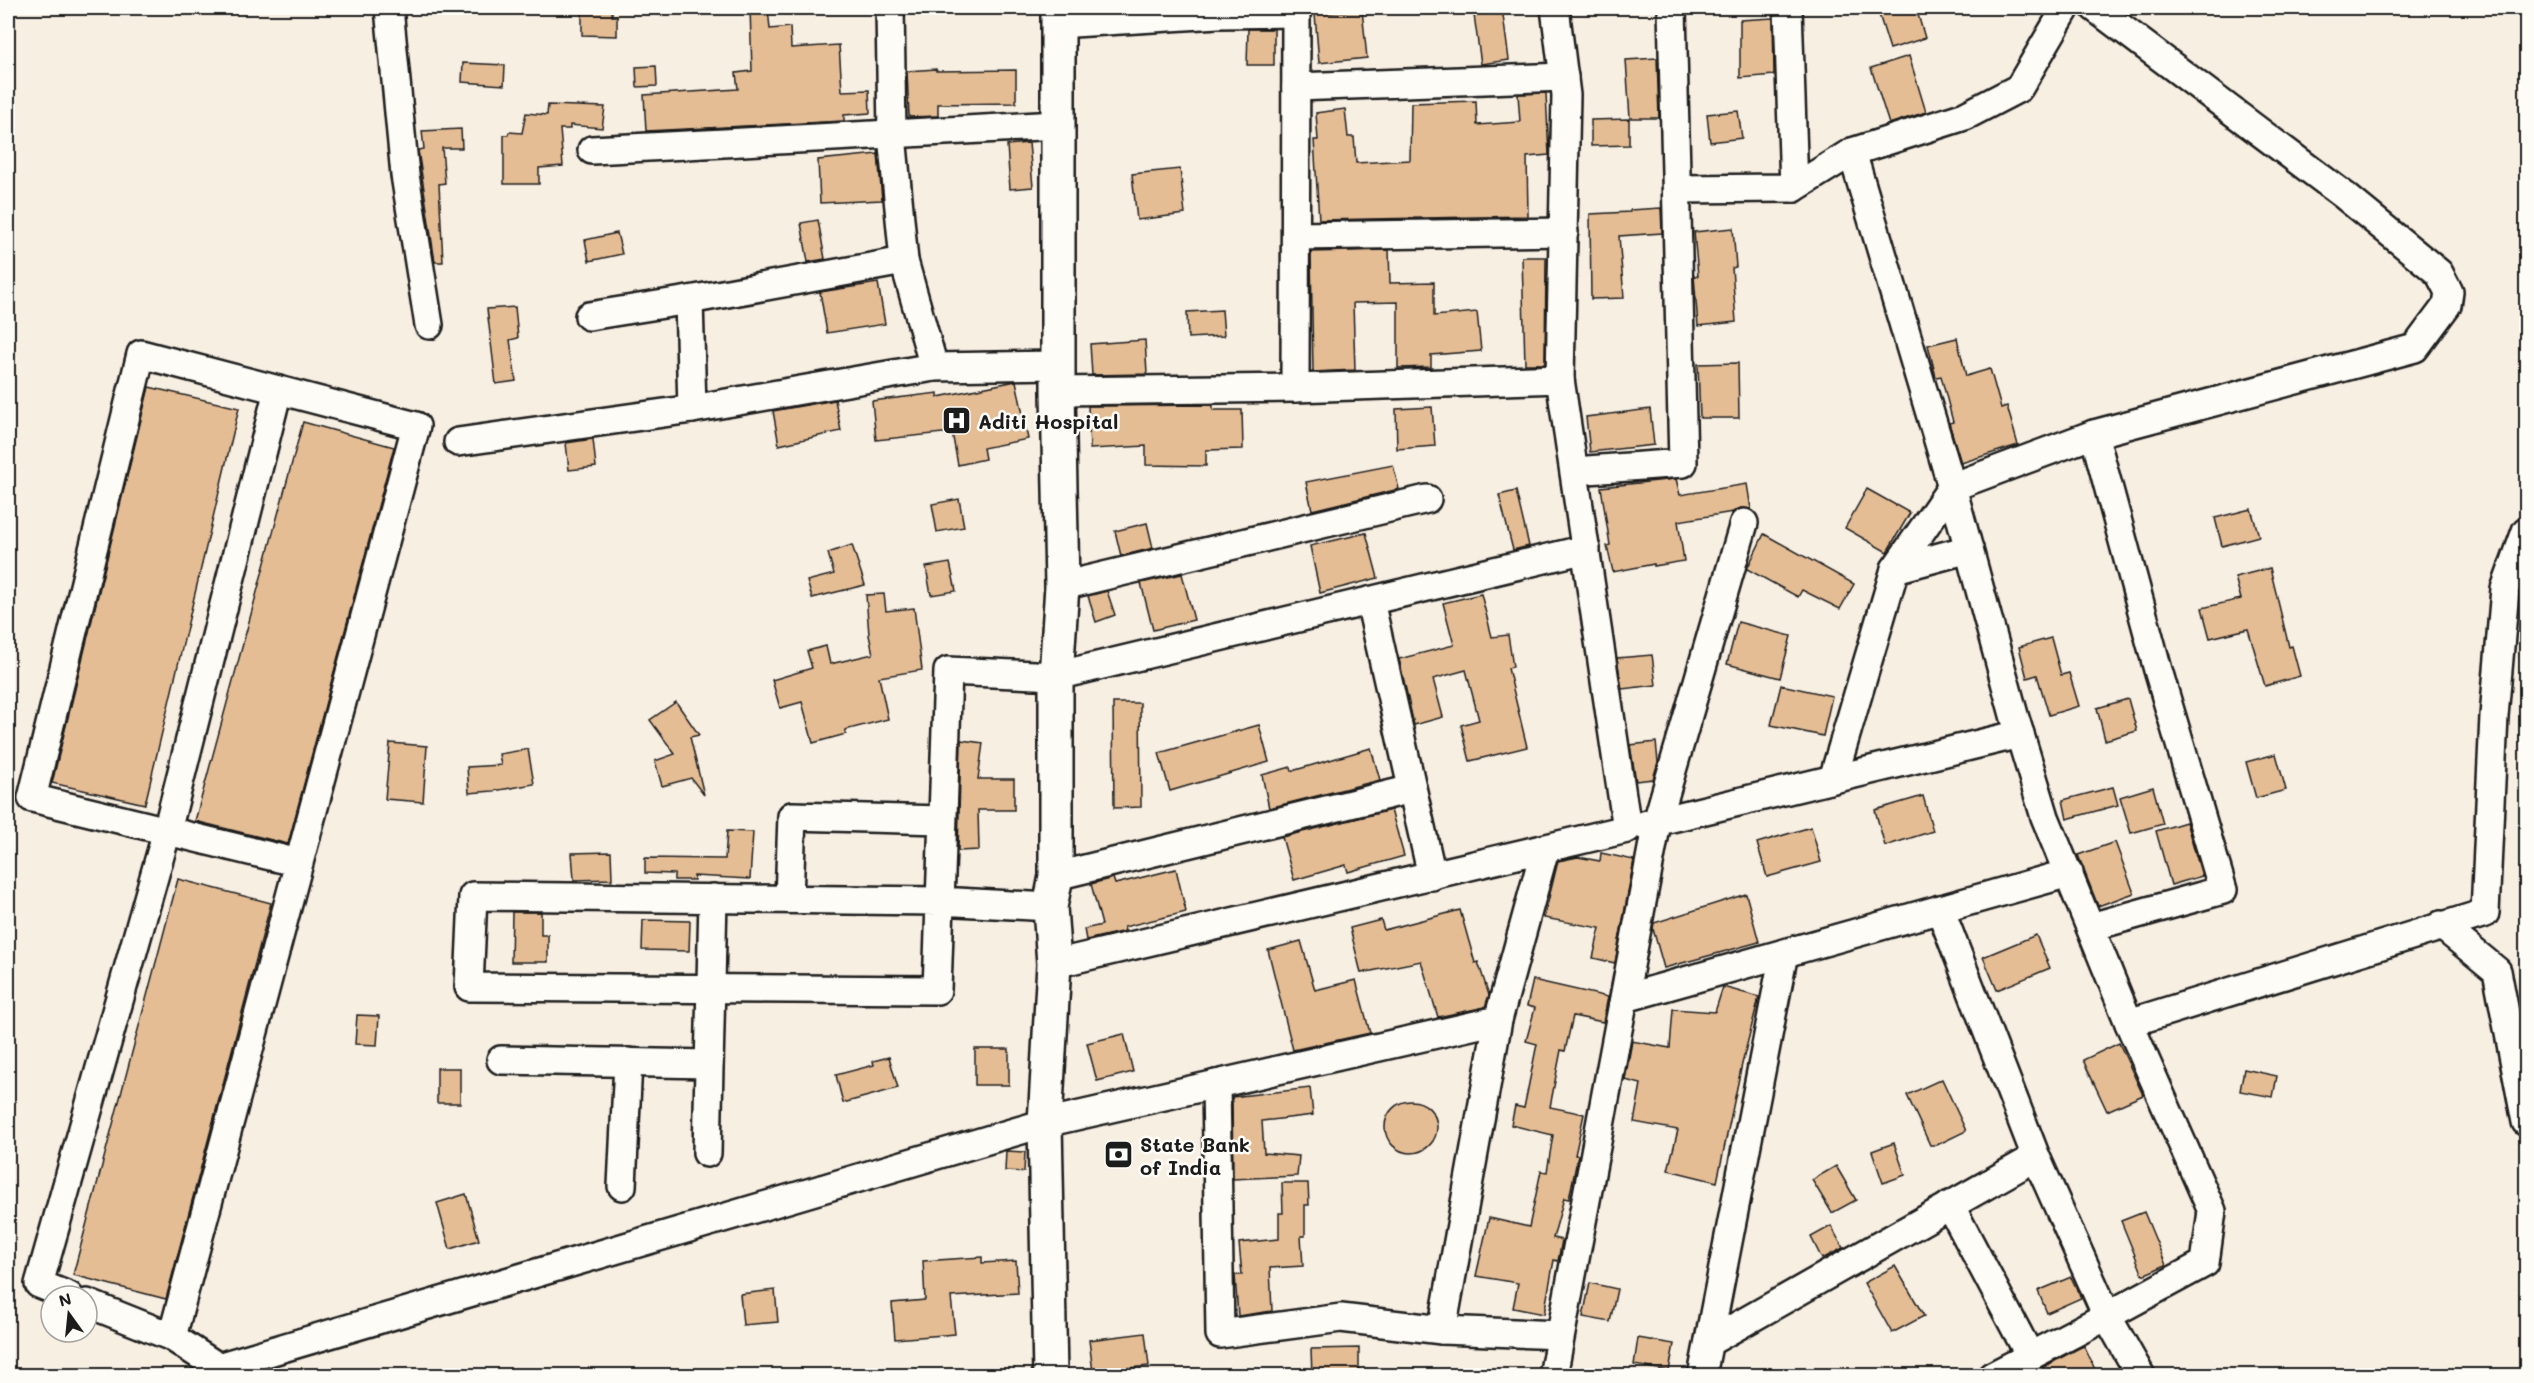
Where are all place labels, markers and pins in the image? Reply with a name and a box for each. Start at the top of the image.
hospital icon: Aditi Hospital [941,405,973,437]
place label: Aditi Hospital [978,408,1118,434]
place label: State Bank of India [1140,1131,1250,1180]
bank icon: State Bank of India [1103,1139,1135,1171]

